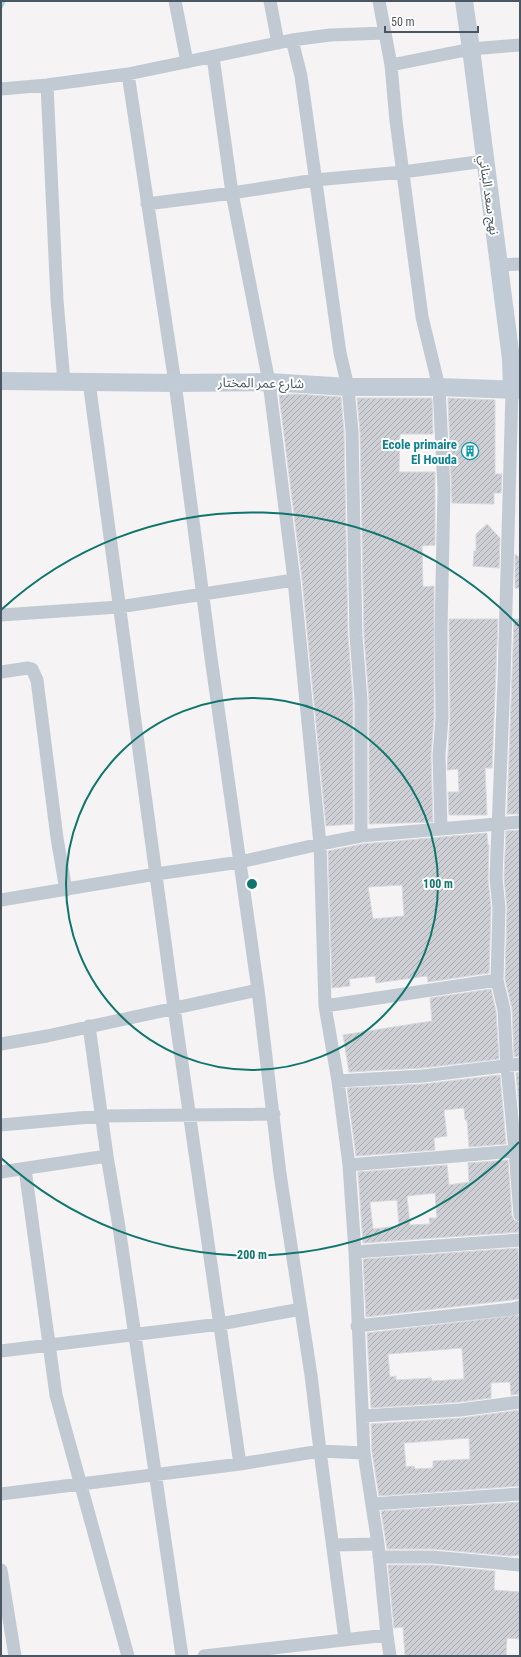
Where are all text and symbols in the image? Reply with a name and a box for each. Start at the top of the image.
scale bar [385,8,478,34]
text: 50 m [391,15,415,29]
street label: نهج سعد البناني [473,154,502,236]
street label: شارع عمر المختار [217,375,304,394]
place label: Ecole primaire El Houda [382,437,457,467]
building icon: Ecole primaire El Houda [460,441,480,461]
centre of rings [245,877,259,891]
text: 100 m [423,877,453,891]
text: 200 m [237,1248,267,1262]

